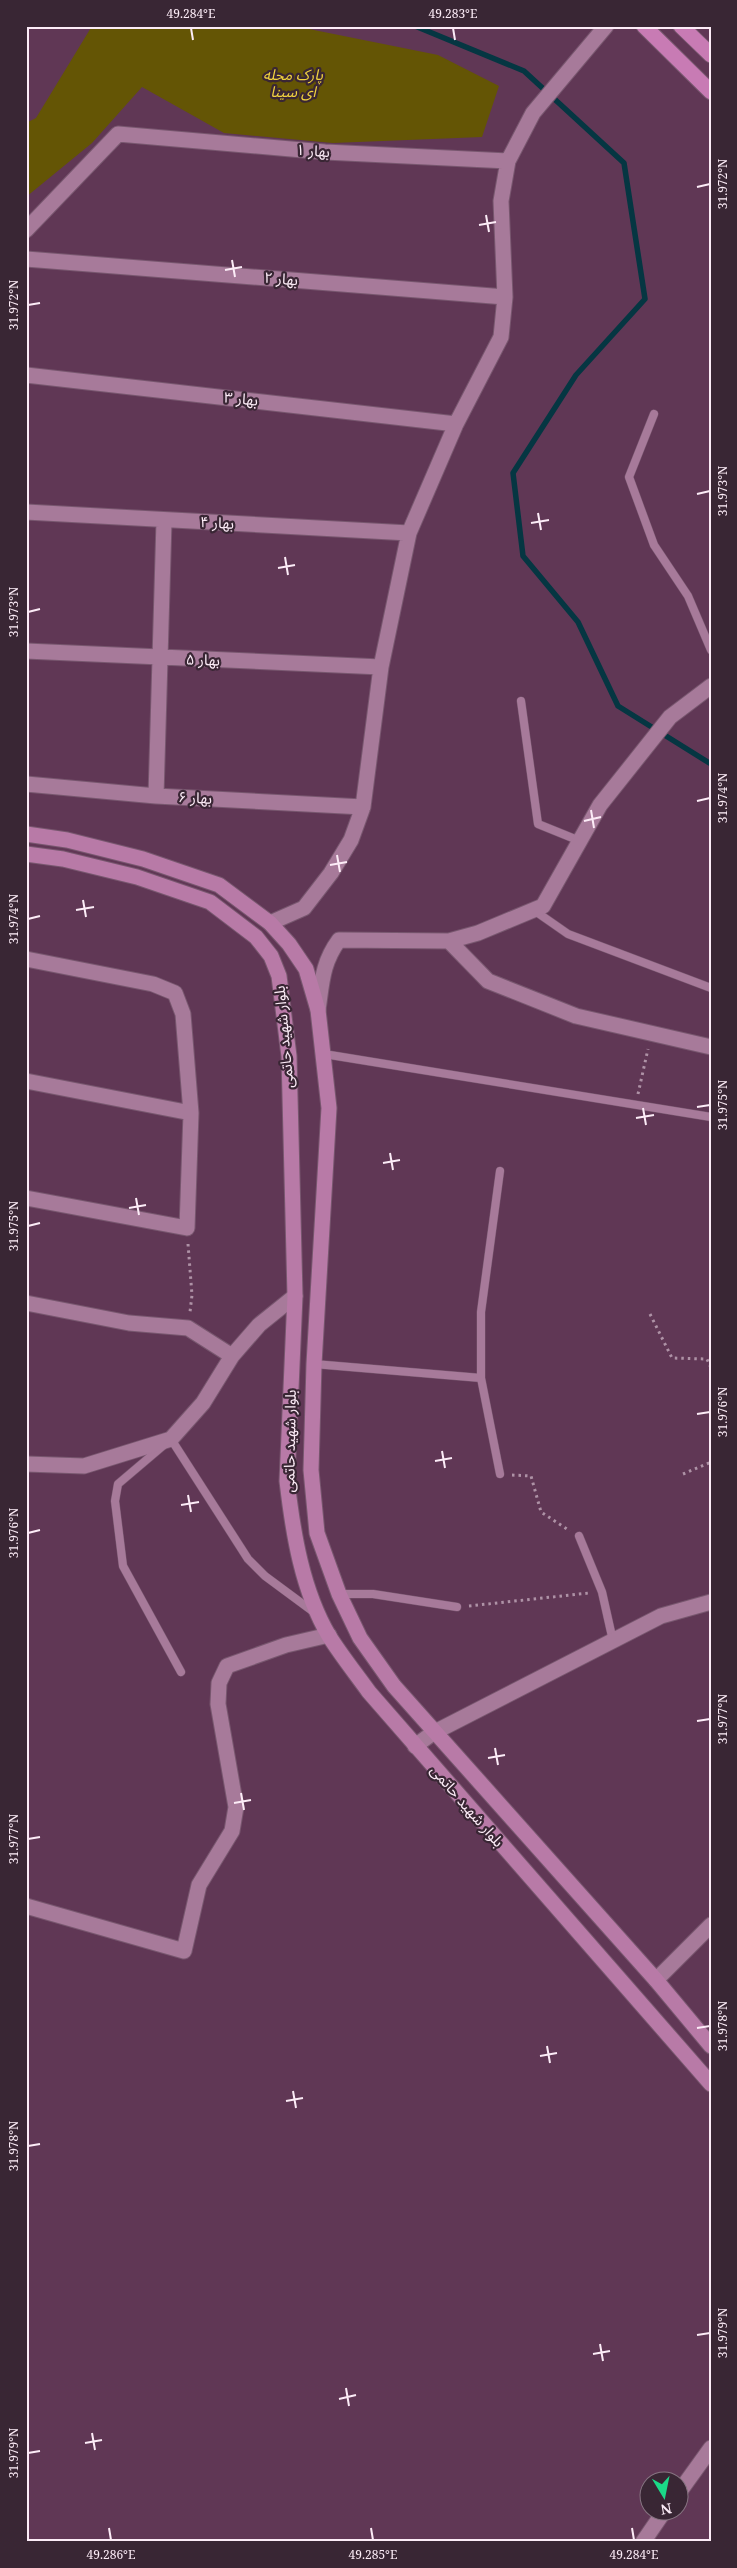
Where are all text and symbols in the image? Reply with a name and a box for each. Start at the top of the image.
text: 49.284°E [167,5,215,22]
text: 49.283°E [429,5,477,22]
park label: پارک محله ای سینا [263,64,324,101]
street label: بهار ۱ [295,139,331,161]
text: 31.972°N [714,159,731,209]
street label: بهار ۲ [263,267,299,289]
text: 31.972°N [5,280,22,330]
street label: بهار ۳ [223,386,259,410]
text: 31.973°N [714,466,731,516]
street label: بهار ۴ [200,511,235,533]
text: 31.973°N [5,587,22,637]
street label: بهار ۵ [186,648,220,670]
text: 31.974°N [714,773,731,823]
street label: بهار ۶ [178,786,213,808]
text: 31.974°N [5,894,22,944]
street label: بلوار شهید حاتمی [269,985,297,1089]
text: 31.975°N [714,1080,731,1130]
text: 31.975°N [5,1201,22,1251]
text: 31.976°N [714,1387,731,1437]
street label: بلوار شهید حاتمی [278,1389,300,1493]
text: 31.976°N [5,1508,22,1558]
text: 31.977°N [714,1694,731,1744]
street label: بلوار شهید حاتمی [426,1760,509,1851]
text: 31.977°N [5,1814,22,1864]
text: 31.978°N [714,2001,731,2051]
text: 31.978°N [5,2121,22,2171]
text: 31.979°N [714,2308,731,2358]
text: 31.979°N [5,2428,22,2478]
north arrow [640,2470,690,2520]
text: N [659,2499,673,2520]
text: 49.286°E [87,2546,135,2563]
text: 49.285°E [349,2546,397,2563]
text: 49.284°E [610,2546,658,2563]

